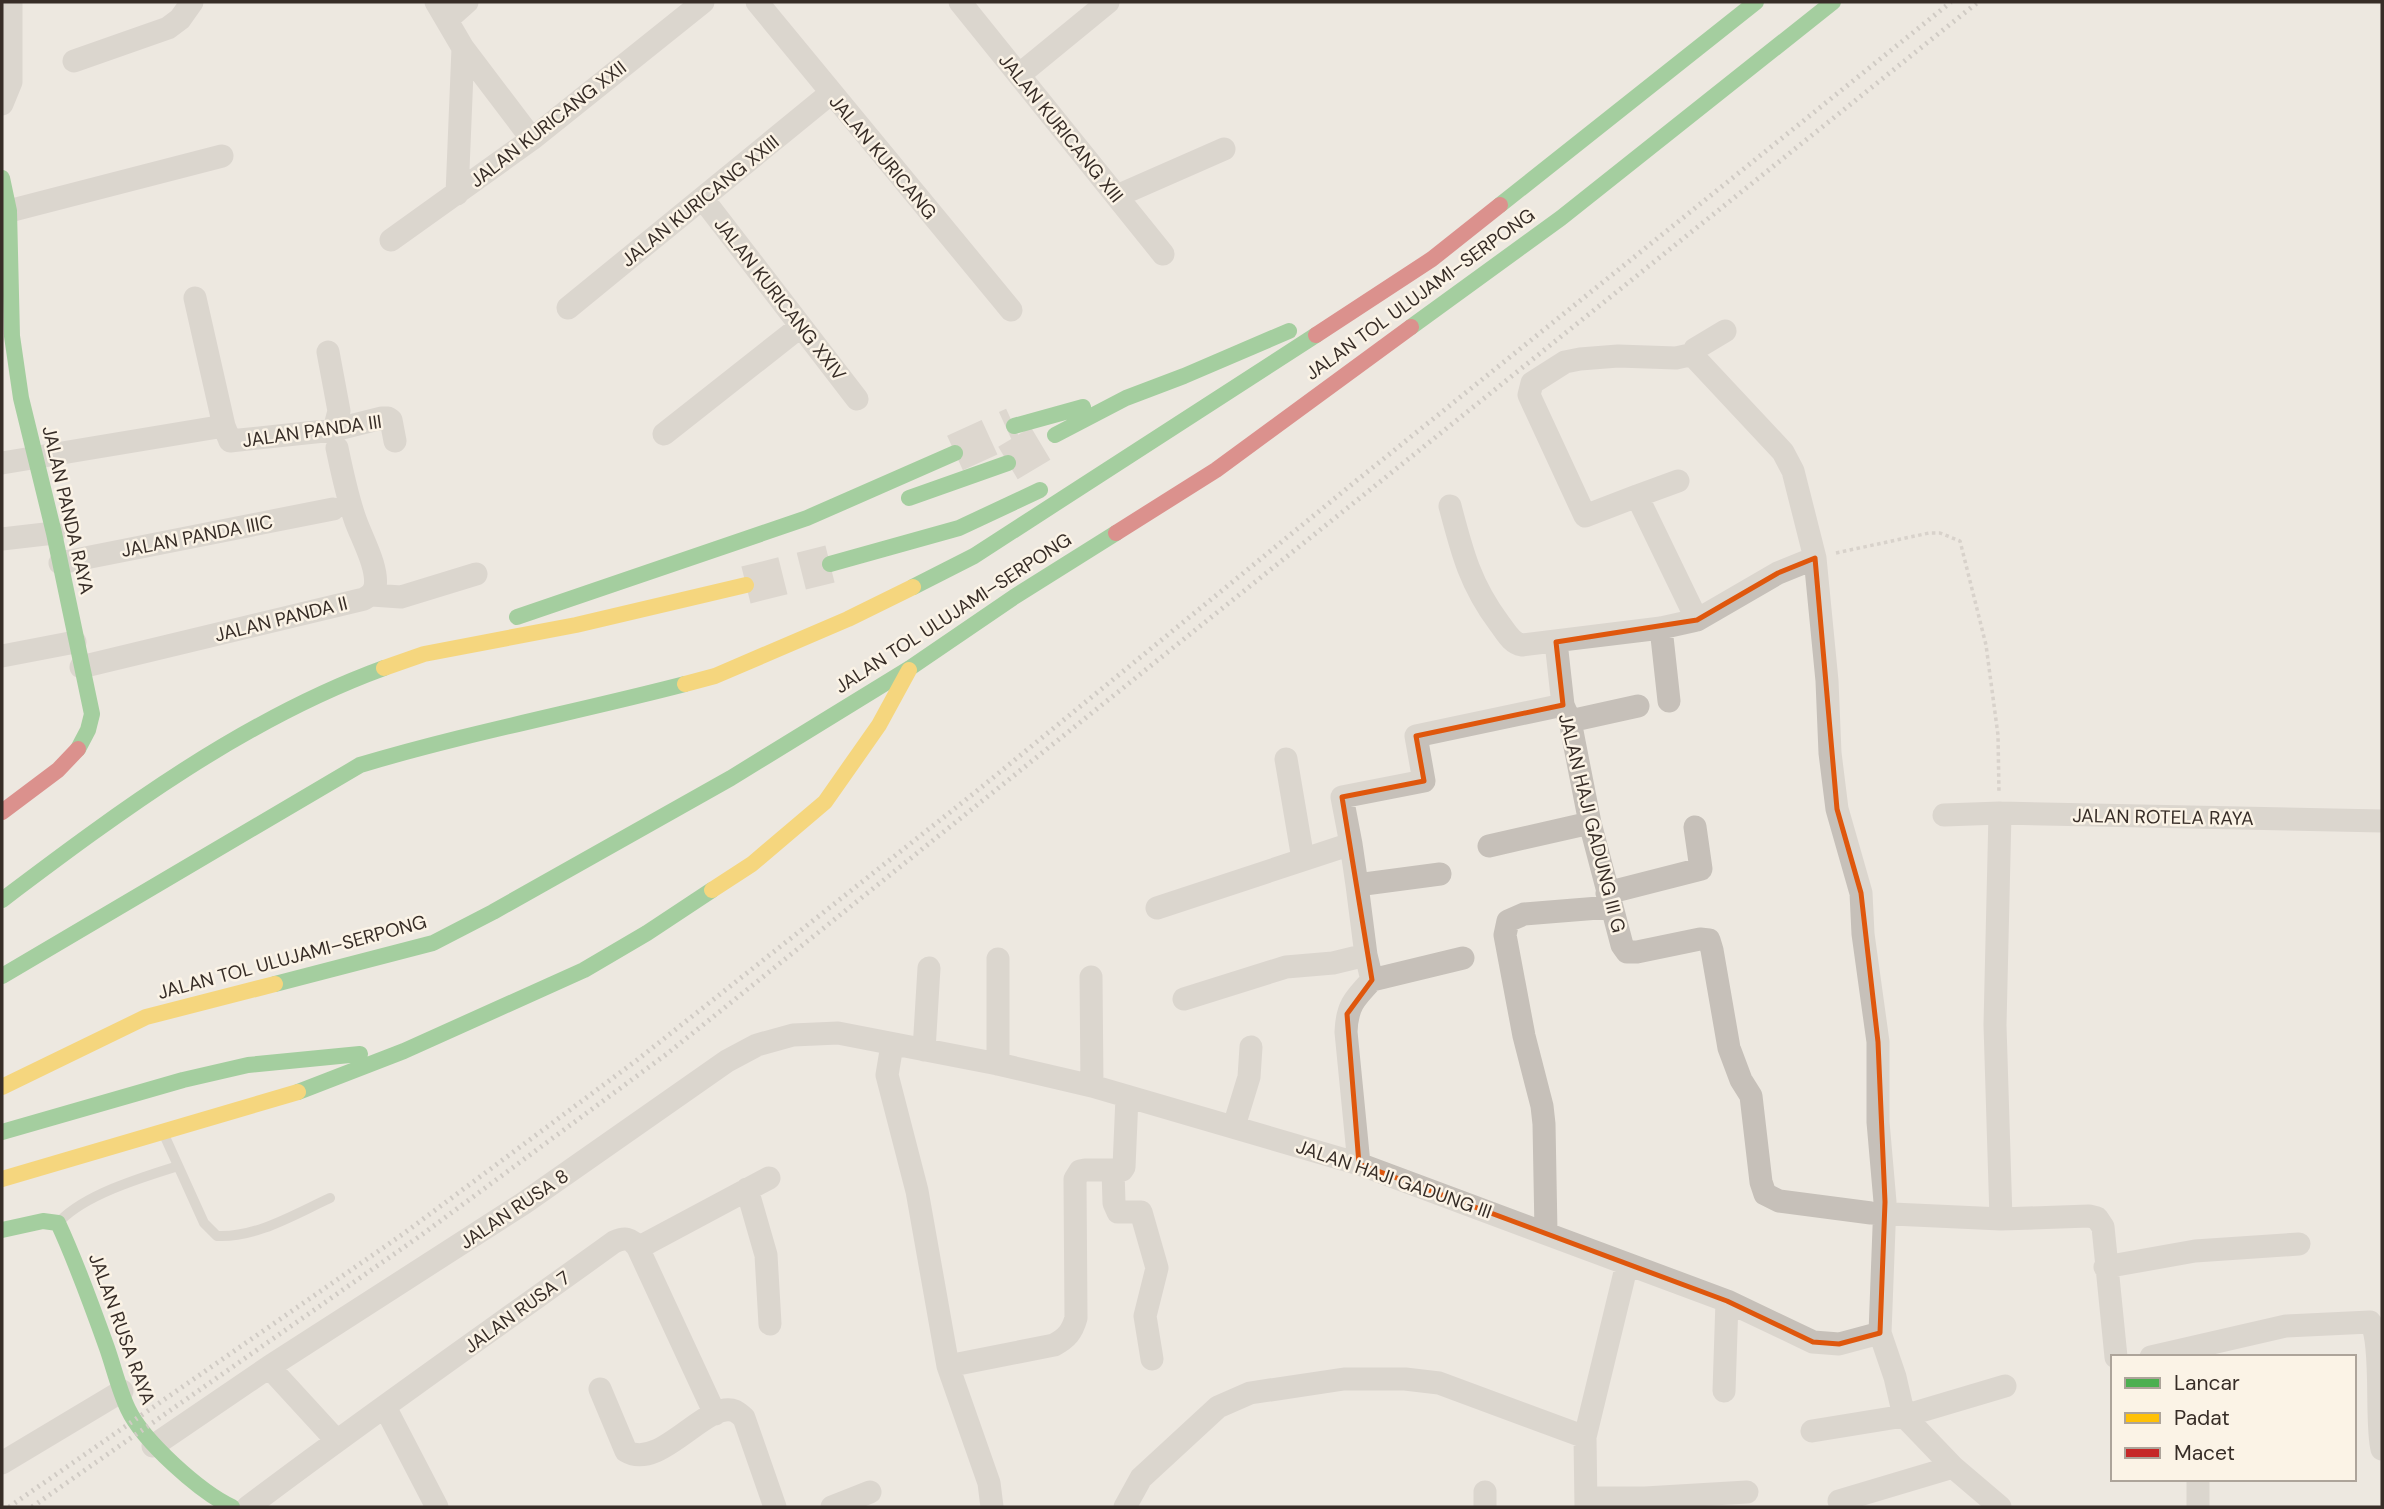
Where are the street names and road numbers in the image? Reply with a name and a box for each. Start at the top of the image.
street label: JALAN KURICANG XIII [993,48,1129,208]
street label: JALAN KURICANG XXII [465,55,631,193]
street label: JALAN KURICANG [824,90,942,224]
street label: JALAN KURICANG XXIII [616,129,784,273]
street label: JALAN TOL ULUJAMI–SERPONG [1300,202,1540,386]
street label: JALAN KURICANG XXIV [709,212,852,386]
street label: JALAN PANDA III [241,409,383,453]
street label: JALAN PANDA RAYA [36,423,100,597]
street label: JALAN PANDA IIIC [119,509,275,563]
street label: JALAN TOL ULUJAMI–SERPONG [830,527,1076,699]
street label: JALAN PANDA II [212,590,350,648]
street label: JALAN HAJI GADUNG III G [1553,711,1631,935]
street label: JALAN ROTELA RAYA [2072,803,2254,831]
street label: JALAN TOL ULUJAMI–SERPONG [155,909,429,1005]
street label: JALAN HAJI GADUNG III [1293,1134,1495,1224]
street label: JALAN RUSA 8 [455,1163,573,1255]
street label: JALAN RUSA RAYA [83,1250,161,1409]
street label: JALAN RUSA 7 [459,1265,575,1359]

